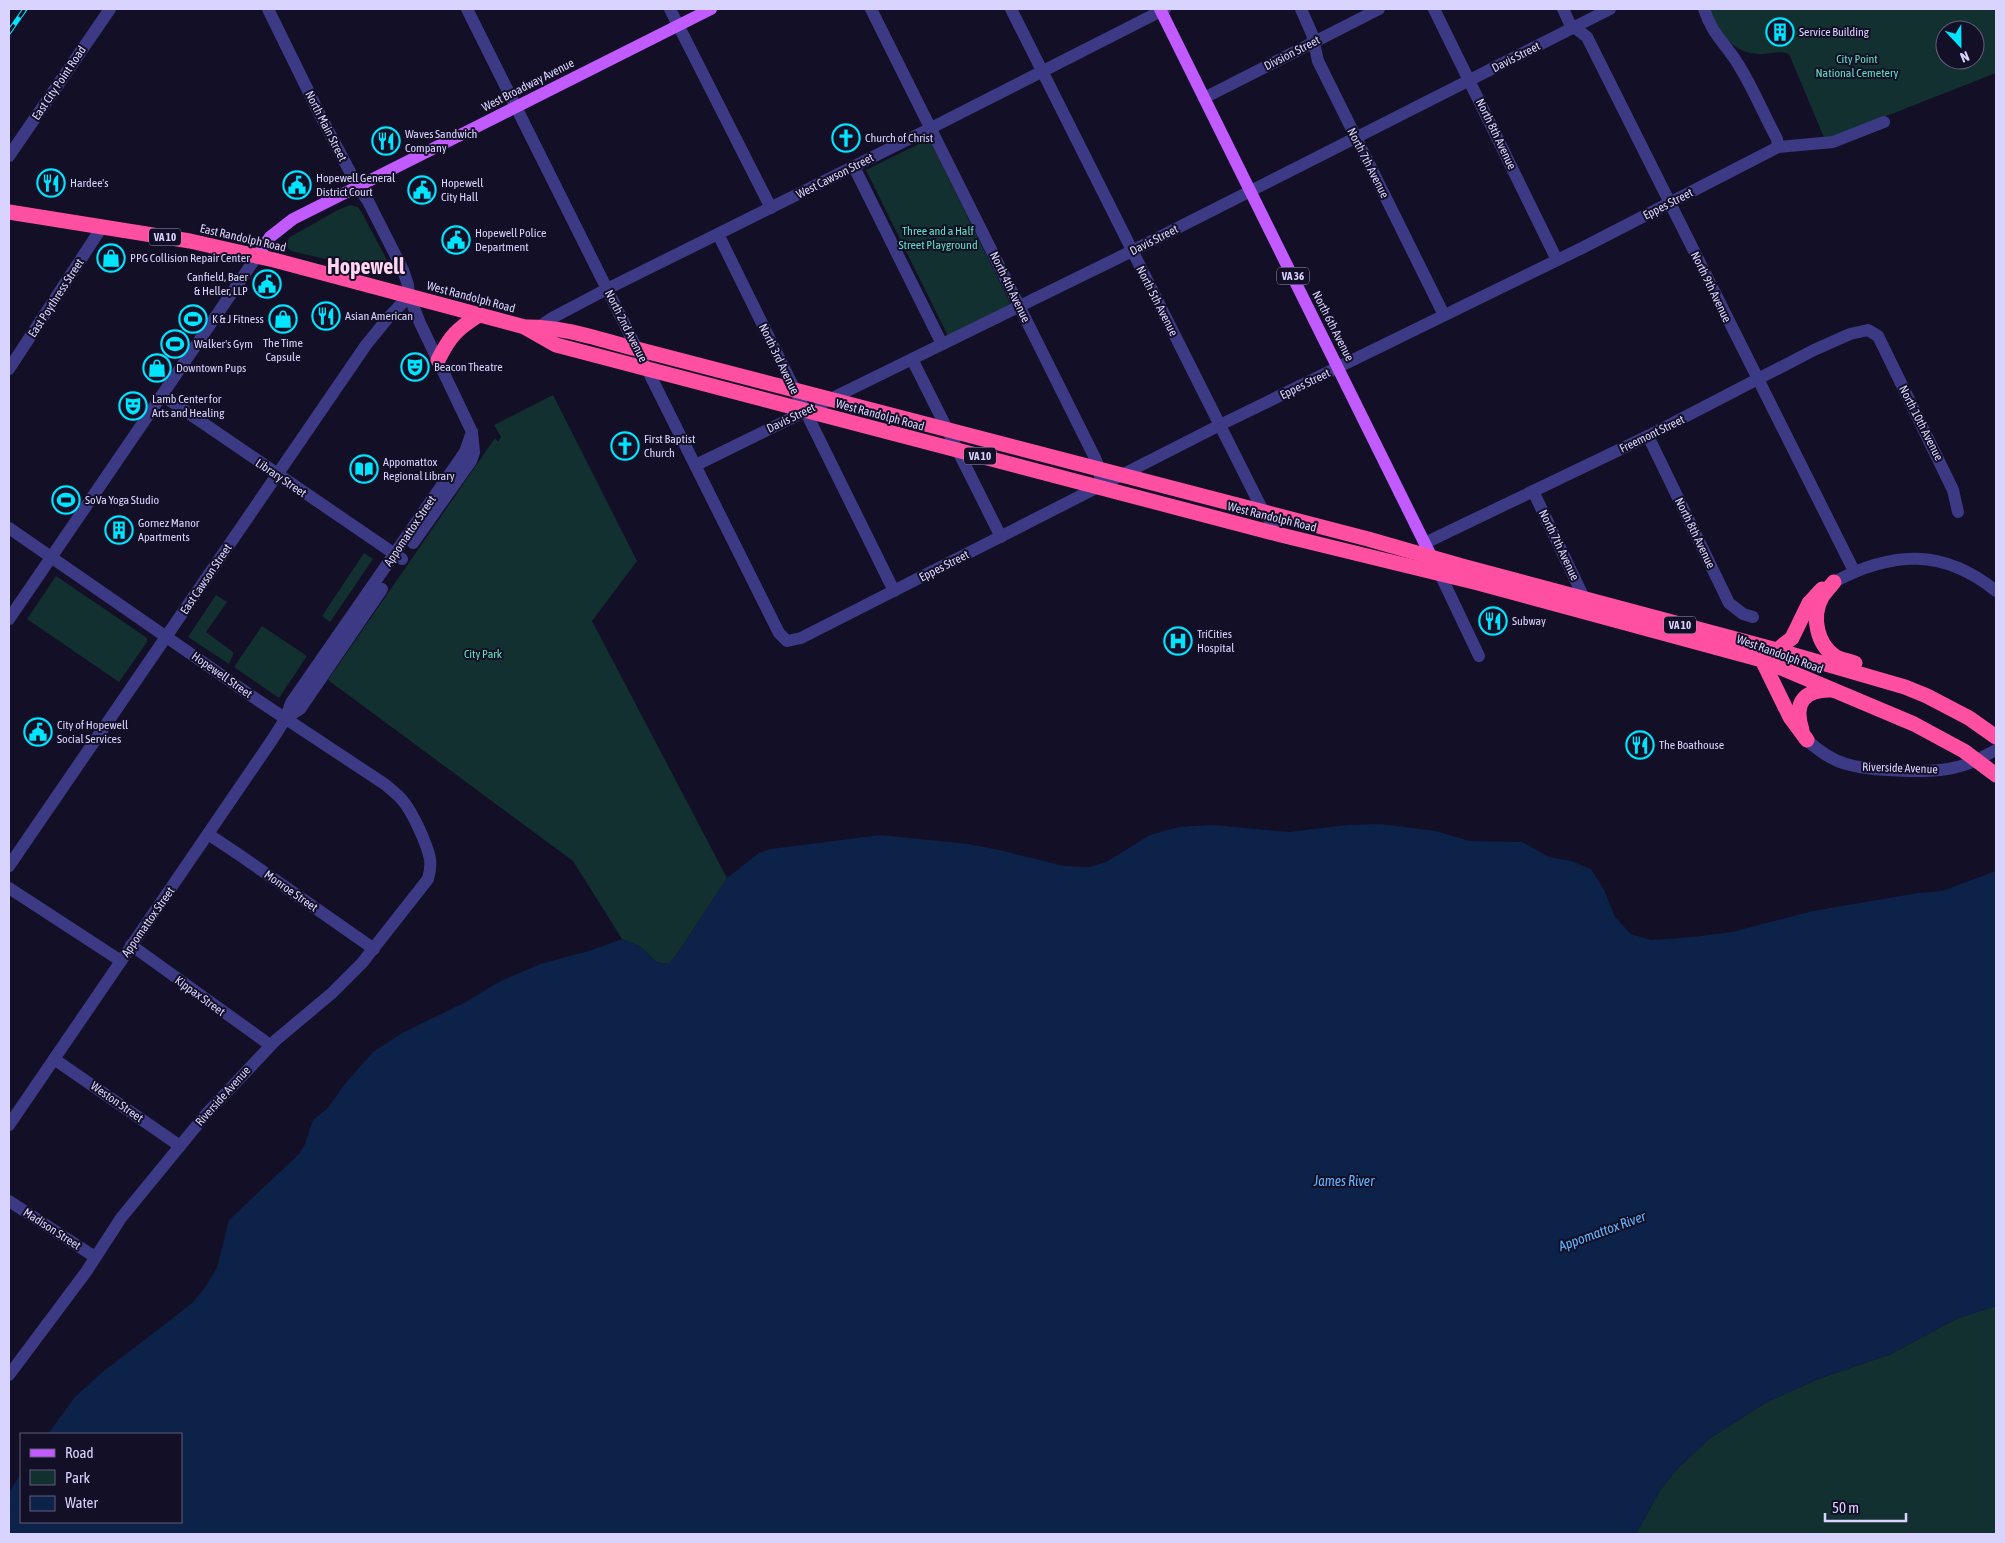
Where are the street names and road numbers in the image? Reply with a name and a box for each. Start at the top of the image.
street label: Divsion Street [1262,33,1323,73]
street label: Davis Street [1490,39,1543,75]
street label: East City Point Road [29,43,89,123]
street label: West Broadway Avenue [480,56,576,114]
street label: North Main Street [302,88,350,164]
street label: North 8th Avenue [1473,96,1519,172]
street label: North 7th Avenue [1344,126,1392,200]
street label: West Cawson Street [794,150,877,202]
street label: Eppes Street [1641,185,1696,223]
street label: East Randolph Road [199,221,287,255]
street label: Davis Street [1128,222,1181,258]
road number: VA 10 [149,228,181,246]
street label: North 4th Avenue [987,249,1033,325]
street label: North 9th Avenue [1688,249,1734,325]
street label: East Poythress Street [25,256,87,340]
street label: North 5th Avenue [1133,264,1181,338]
road number: VA 36 [1277,268,1309,284]
street label: West Randolph Road [425,278,517,316]
street label: North 2nd Avenue [602,288,650,364]
street label: North 6th Avenue [1309,289,1357,363]
street label: North 3rd Avenue [756,321,802,397]
street label: Eppes Street [1278,366,1333,402]
street label: North 10th Avenue [1896,383,1946,463]
street label: West Randolph Road [834,396,926,434]
street label: Davis Street [764,400,818,436]
street label: Freemont Street [1617,412,1687,456]
road number: VA 10 [964,448,996,464]
street label: Library Street [253,456,310,500]
street label: Appomattox Street [381,493,439,569]
street label: North 8th Avenue [1672,495,1718,571]
street label: West Randolph Road [1226,499,1318,535]
street label: North 7th Avenue [1536,507,1582,583]
street label: East Cawson Street [177,541,235,617]
street label: Eppes Street [917,547,972,585]
road number: VA 10 [1664,616,1696,634]
street label: West Randolph Road [1735,632,1825,676]
street label: Hopewell Street [189,649,255,701]
street label: Riverside Avenue [1862,760,1938,776]
street label: Monroe Street [262,867,321,915]
street label: Appomattox Street [119,884,178,960]
street label: Kippax Street [172,973,228,1019]
street label: Riverside Avenue [193,1063,253,1129]
street label: Weston Street [88,1079,146,1125]
street label: Madison Street [21,1205,84,1253]

